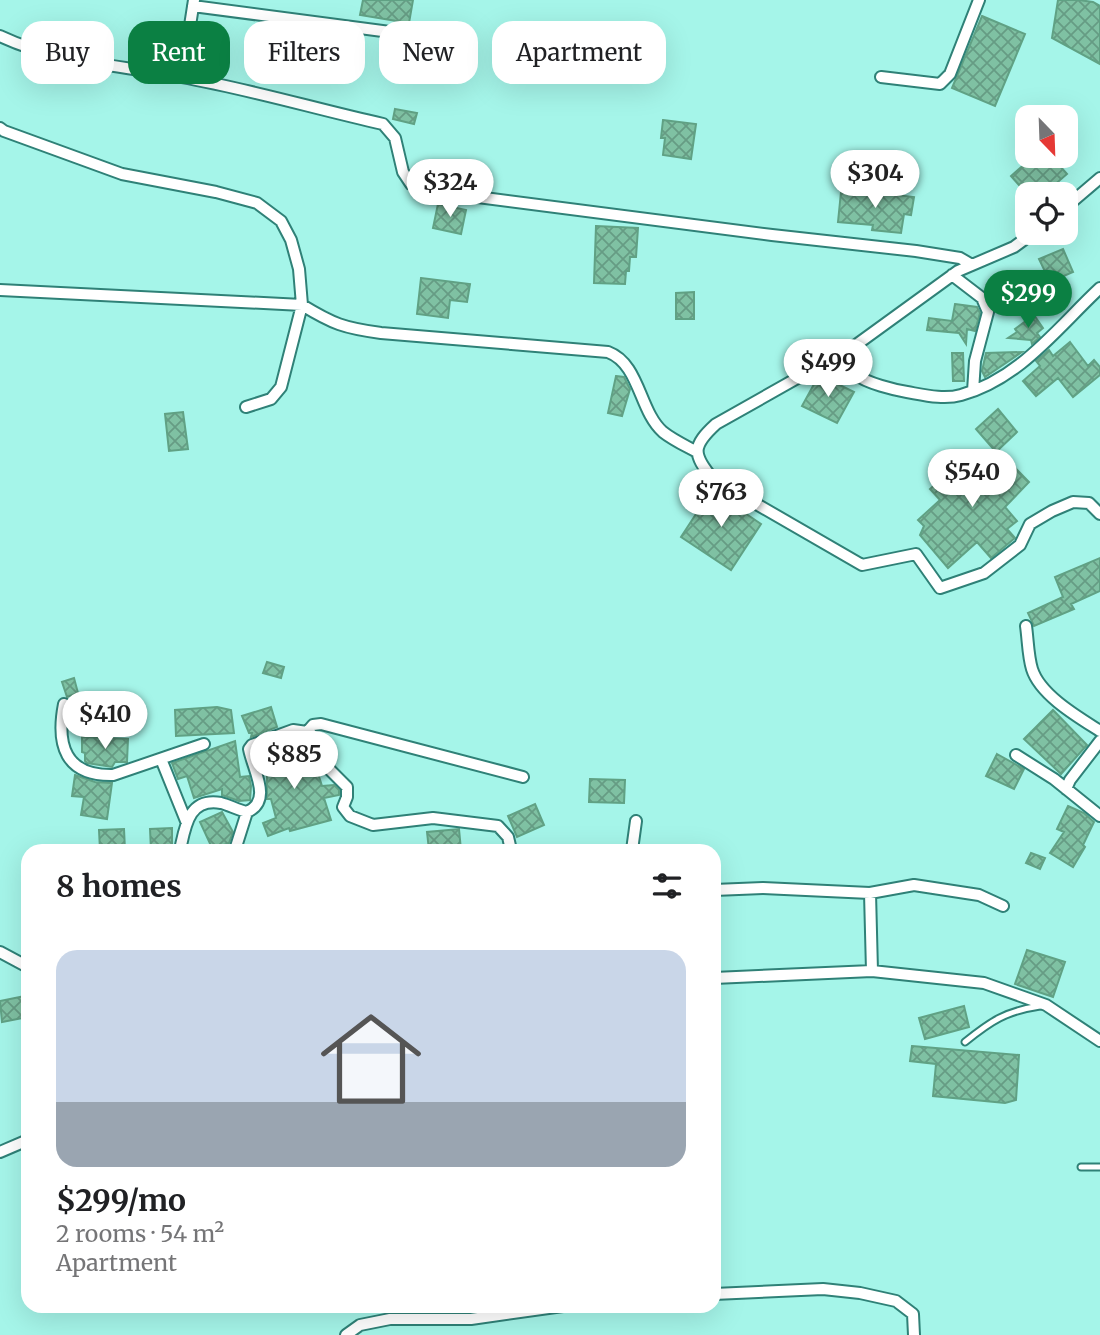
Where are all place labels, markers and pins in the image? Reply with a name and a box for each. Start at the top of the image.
pin: $304 [834,150,916,210]
pin: $324 [409,160,491,219]
pin: $299 [987,270,1069,330]
pin: $499 [787,340,869,399]
pin: $540 [931,449,1013,509]
pin: $763 [680,470,762,529]
pin: $410 [64,692,146,751]
pin: $885 [253,732,335,791]

